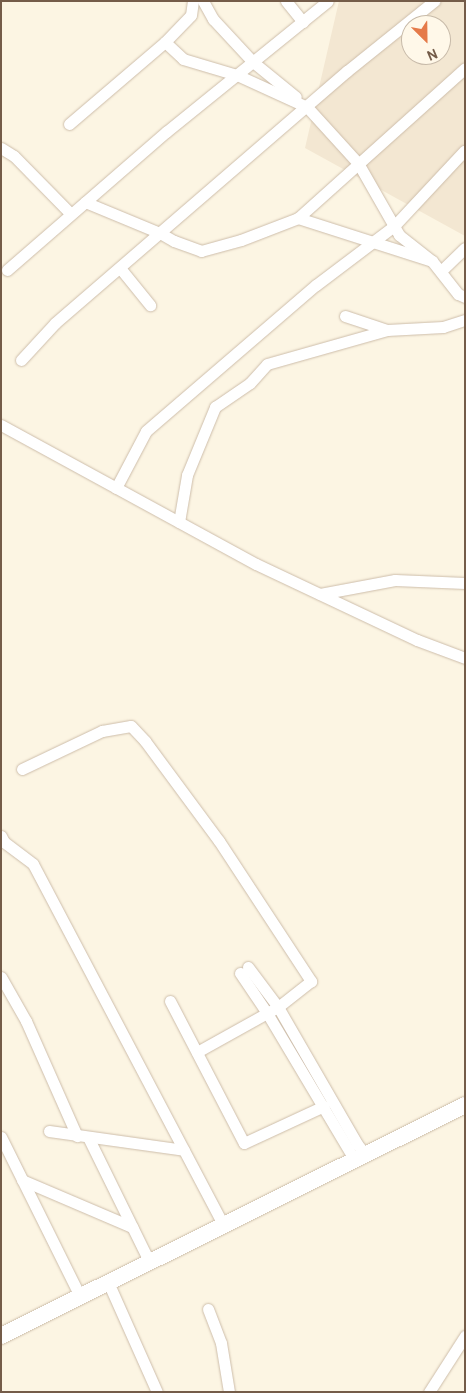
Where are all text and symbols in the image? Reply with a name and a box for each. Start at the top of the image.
north arrow [401,15,451,65]
text: N [424,44,440,63]

